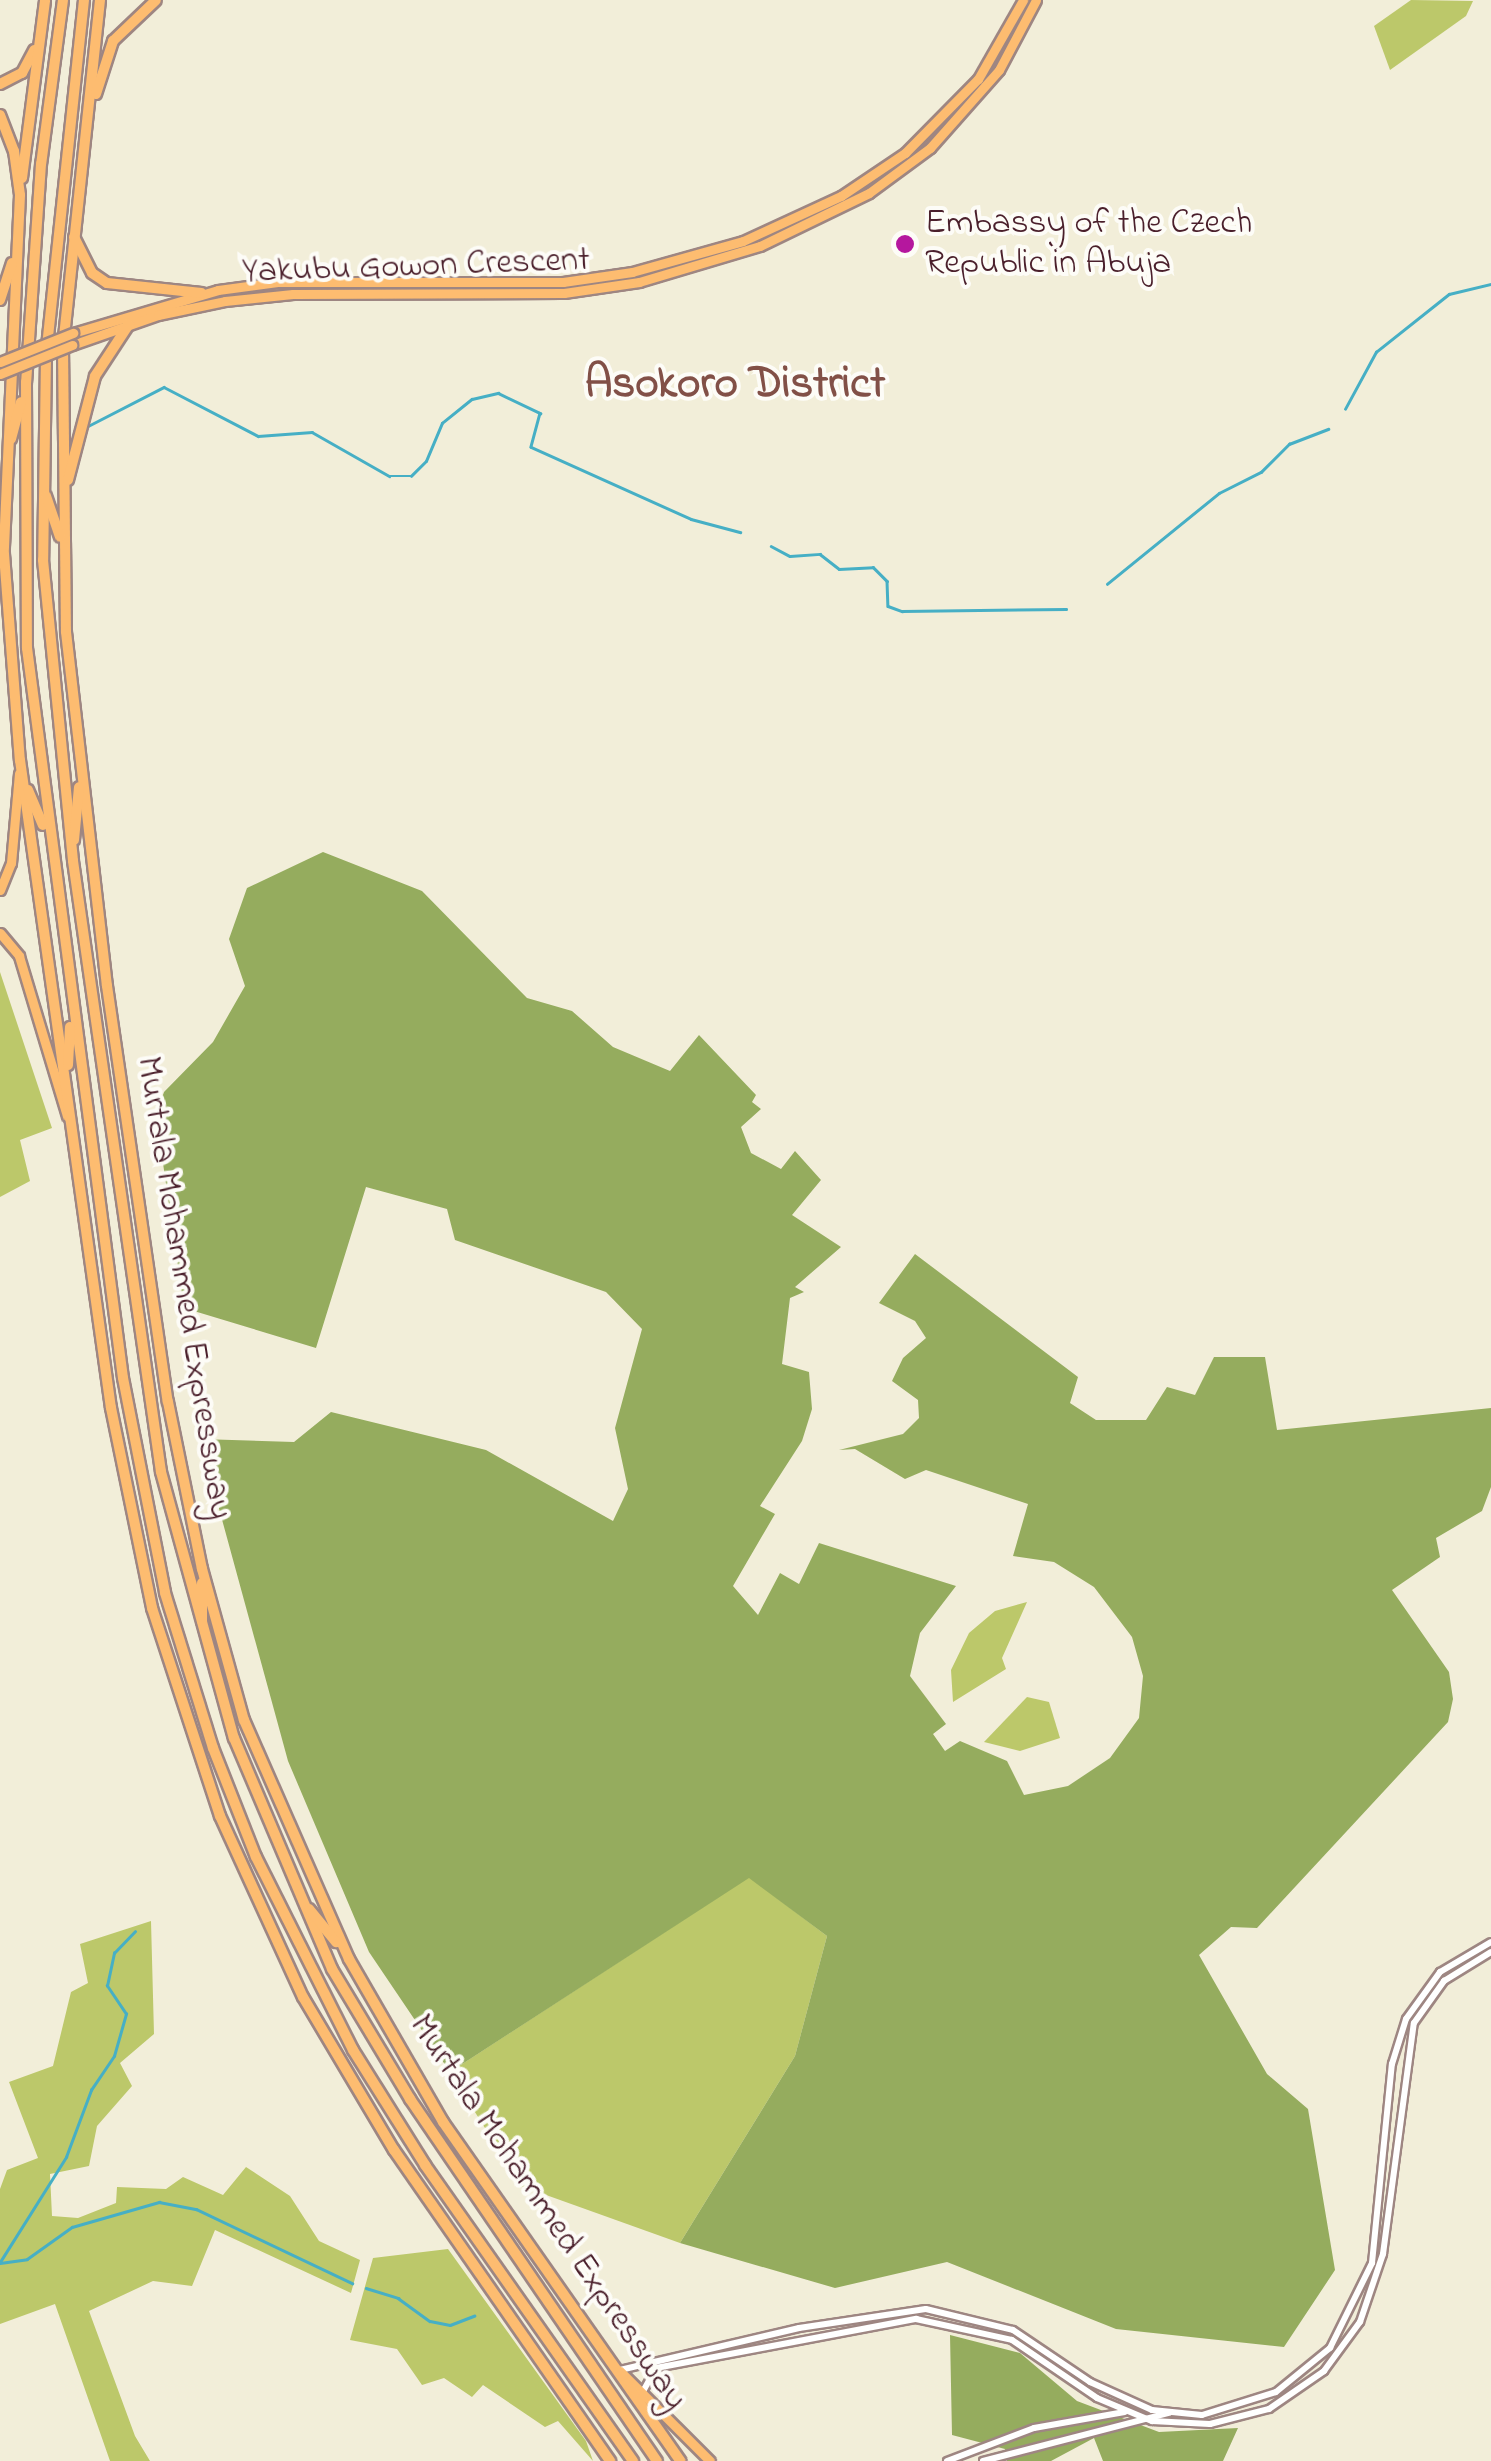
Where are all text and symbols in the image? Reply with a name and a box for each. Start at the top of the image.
place label: Embassy of the Czech Republic in Abuja [925,203,1252,285]
marker: Embassy of the Czech Republic in Abuja [894,233,916,255]
street label: Yakubu Gowon Crescent [241,240,591,294]
district label: Asokoro District [585,359,885,413]
street label: Murtala Mohammed Expressway [126,1054,240,1522]
street label: Murtala Mohammed Expressway [399,2007,695,2419]

